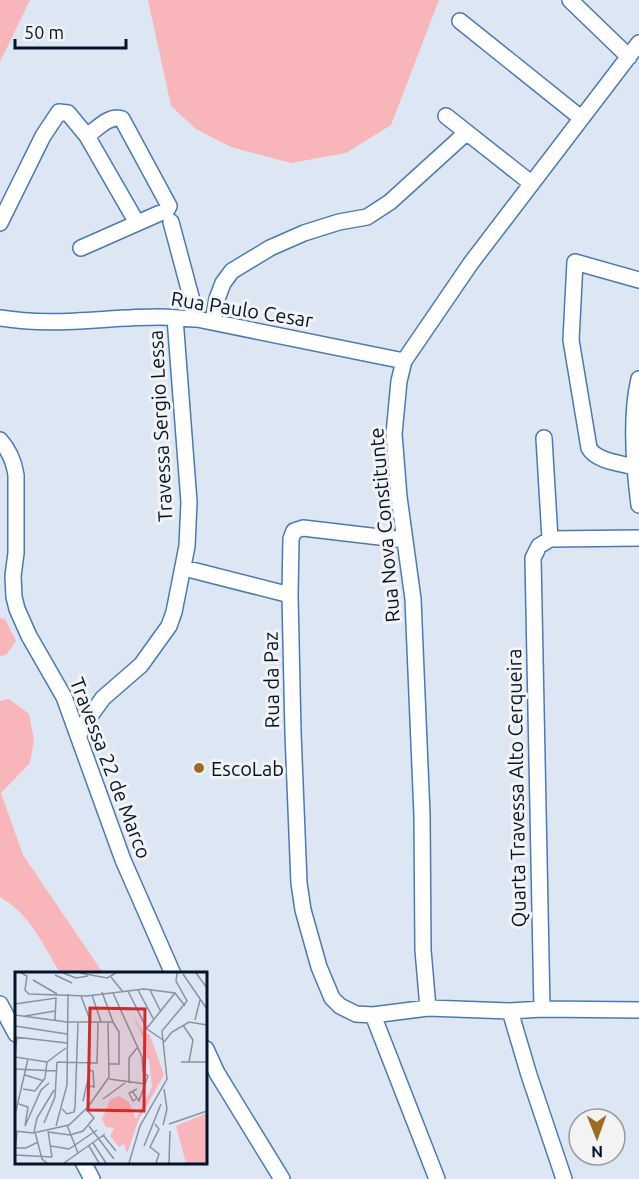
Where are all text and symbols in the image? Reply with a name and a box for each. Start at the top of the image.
scale bar [15,12,126,50]
text: 50 m [24,22,64,42]
street label: Rua Paulo Cesar [169,286,315,332]
street label: Travessa Sergio Lessa [143,330,177,522]
street label: Rua Nova Constitunte [364,427,404,623]
street label: Rua da Paz [259,632,283,728]
street label: Quarta Travessa Alto Cerqueira [502,648,530,928]
street label: Travessa 22 de Marco [66,674,156,862]
place label: EscoLab [211,757,284,780]
marker: EscoLab [192,761,206,775]
inset map [15,972,207,1164]
north arrow [567,1107,627,1167]
text: N [591,1143,603,1161]

